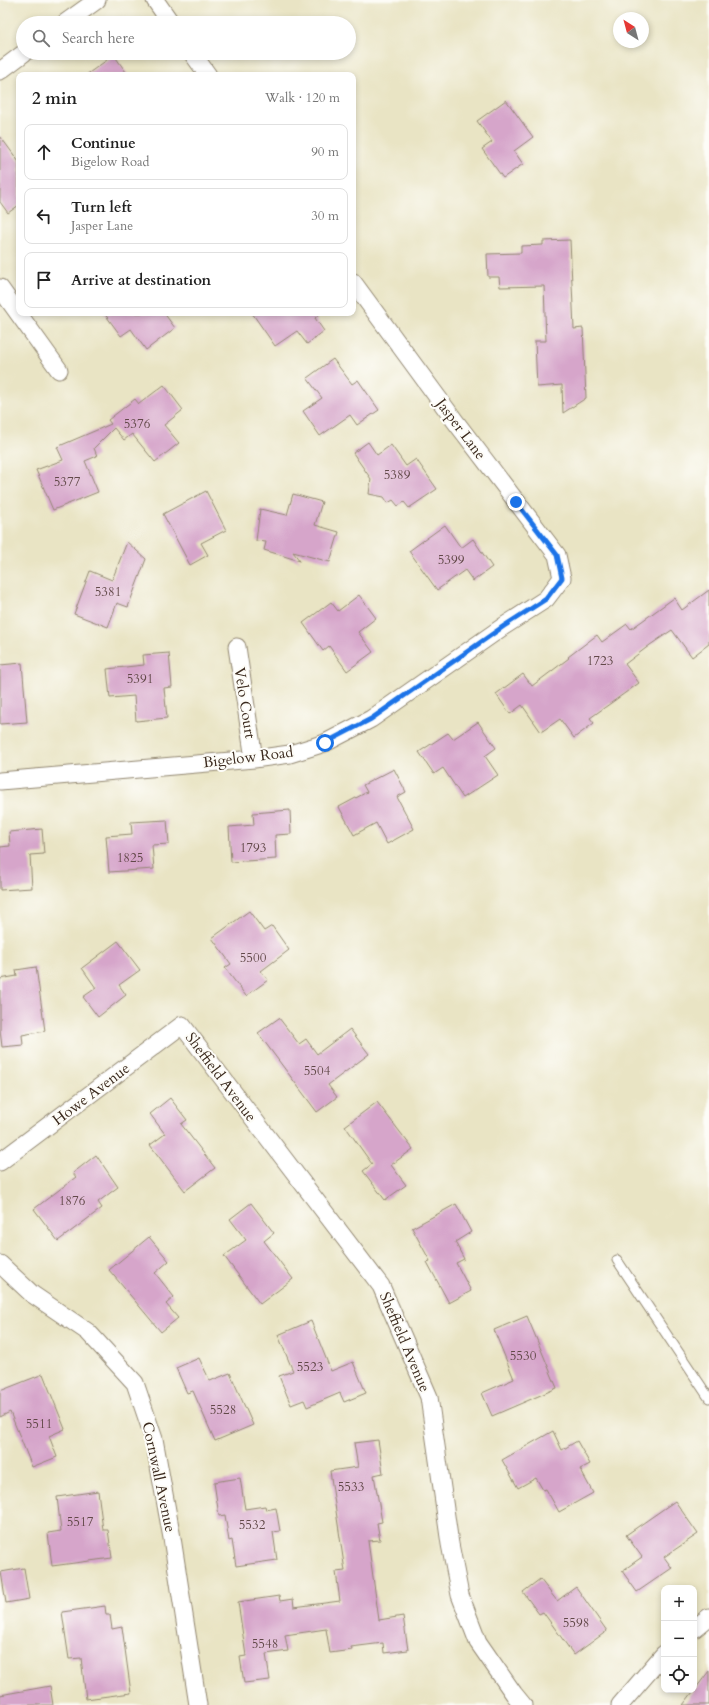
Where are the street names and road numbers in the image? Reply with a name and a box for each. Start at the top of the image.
street label: Jasper Lane [430,393,491,464]
street label: Velo Court [230,666,261,740]
street label: Bigelow Road [202,742,294,772]
street label: Sheffield Avenue [181,1028,261,1126]
street label: Howe Avenue [48,1058,134,1130]
street label: Sheffield Avenue [375,1289,435,1395]
street label: Cornwall Avenue [138,1420,181,1534]

